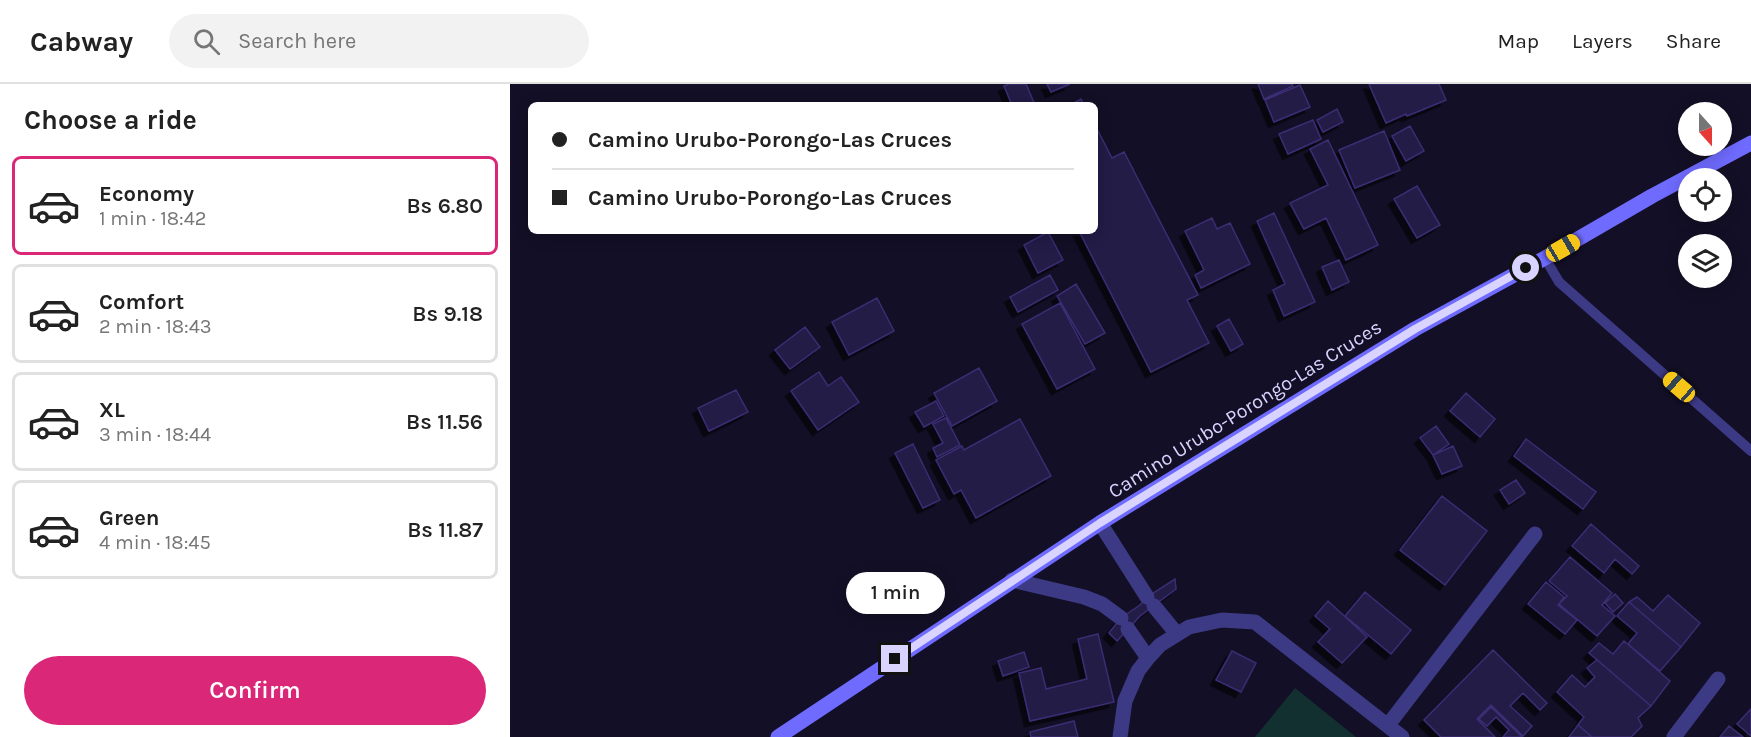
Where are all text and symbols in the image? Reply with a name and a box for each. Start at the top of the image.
search box [169,14,589,68]
text: Cabway [30,25,133,58]
icon: search [190,25,223,58]
text: Search here [238,28,356,54]
text: Map [1497,29,1539,53]
text: Layers [1572,29,1633,53]
text: Share [1666,29,1721,53]
north arrow [1678,102,1732,156]
map controls [1678,102,1732,288]
text: Choose a ride [24,104,197,136]
text: Camino Urubo-Porongo-Las Cruces [588,127,952,153]
button: locate [1678,168,1732,222]
icon: car [27,179,81,233]
text: Economy [99,181,194,207]
text: Camino Urubo-Porongo-Las Cruces [588,185,952,211]
text: Bs 6.80 [406,193,483,219]
text: 1 min · 18:42 [99,207,206,230]
car [1543,231,1583,265]
button: layers [1678,234,1732,288]
route start [1512,254,1539,281]
icon: car [27,287,81,341]
text: Comfort [99,289,184,315]
text: Bs 9.18 [412,301,483,327]
text: 2 min · 18:43 [99,315,212,338]
street label: Camino Urubo-Porongo-Las Cruces [1104,315,1386,503]
car [1660,368,1698,406]
icon: car [27,395,81,449]
text: XL [99,397,125,423]
text: Bs 11.56 [406,409,483,435]
text: 3 min · 18:44 [99,423,211,446]
icon: car [27,503,81,557]
text: Green [99,505,160,531]
text: Bs 11.87 [407,517,483,543]
text: 4 min · 18:45 [99,531,211,554]
callout: 1 min [846,572,944,614]
text: 1 min [871,581,920,604]
route end [881,645,908,672]
button: Confirm [24,656,486,725]

